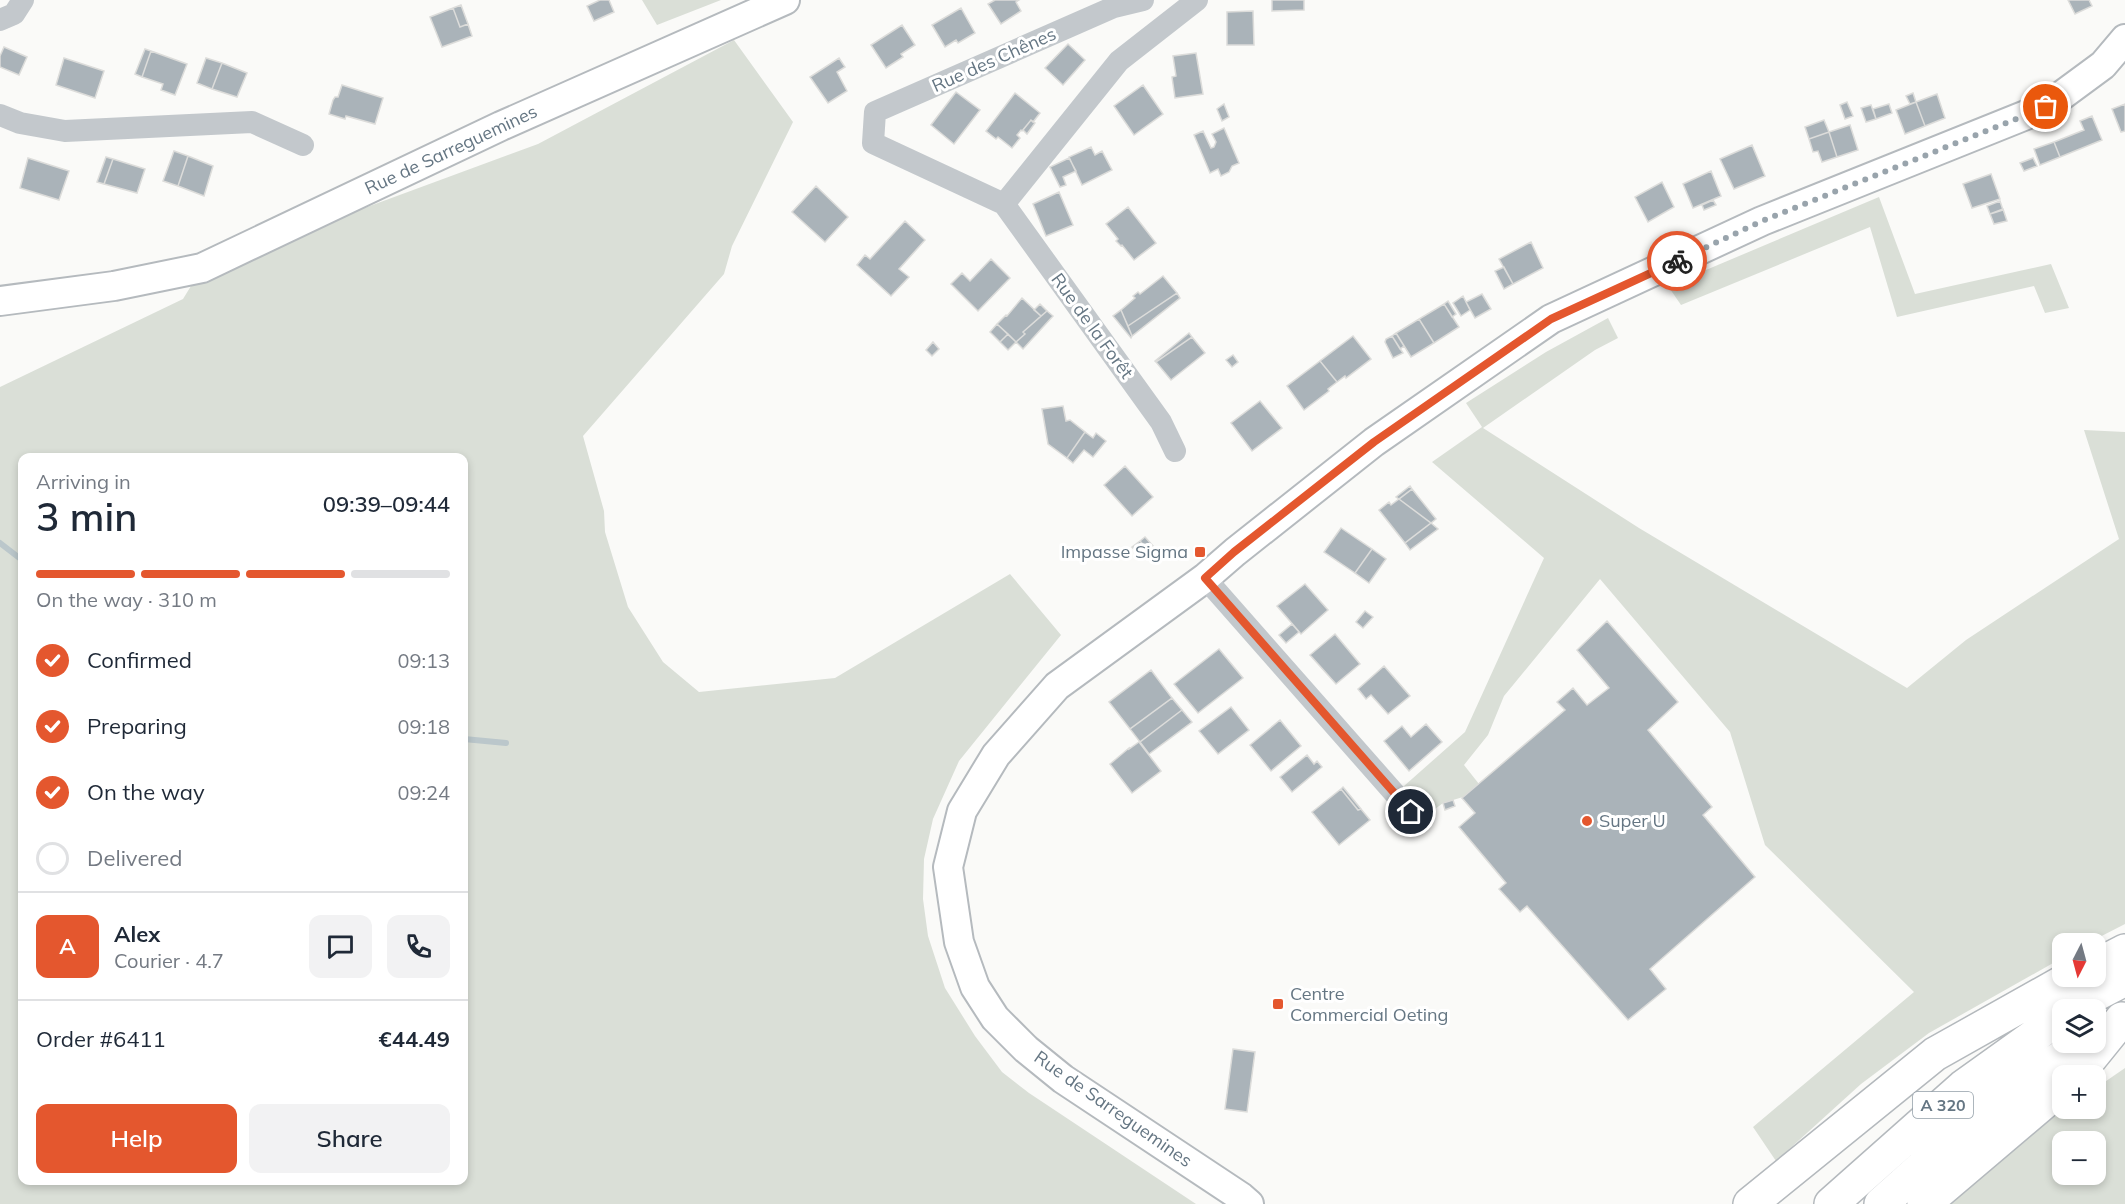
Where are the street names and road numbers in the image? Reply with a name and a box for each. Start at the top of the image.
street label: Rue des Chênes [928,22,1059,97]
street label: Rue de Sarreguemines [361,99,541,200]
street label: Rue de la Forêt [1046,268,1138,383]
street label: Rue de Sarreguemines [1030,1045,1197,1172]
road number: A 320 [1913,1092,1973,1118]

